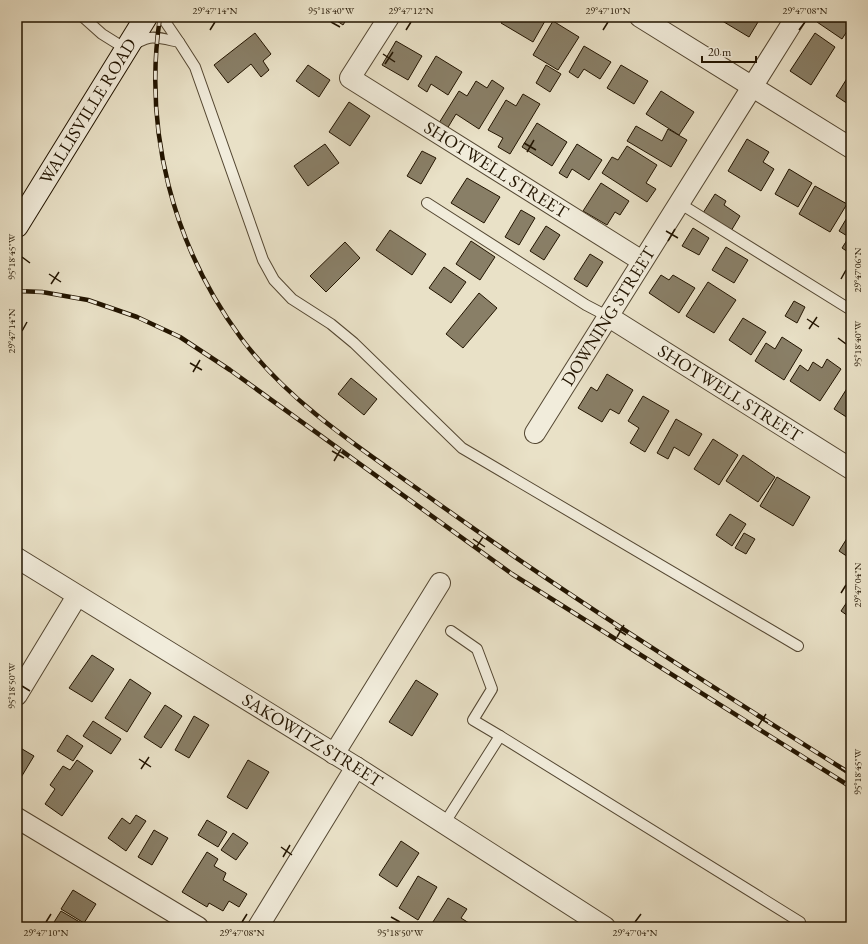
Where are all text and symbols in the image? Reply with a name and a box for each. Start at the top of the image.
text: 29°47'14"N [193,4,238,17]
text: 95°18'40"W [308,4,355,17]
text: 29°47'12"N [389,4,434,17]
text: 29°47'10"N [586,4,631,17]
text: 29°47'08"N [783,4,828,17]
street label: WALLISVILLE ROAD [34,34,141,188]
scale bar [702,38,756,64]
text: 20 m [708,44,732,60]
street label: SHOTWELL STREET [420,115,574,224]
text: 95°18'45"W [5,233,18,280]
street label: DOWNING STREET [556,241,661,390]
text: 29°47'06"N [851,247,864,292]
text: 29°47'14"N [5,308,18,353]
text: 95°18'40"W [851,320,864,367]
street label: SHOTWELL STREET [654,339,808,447]
text: 29°47'04"N [851,562,864,607]
text: 95°18'50"W [5,662,18,709]
street label: SAKOWITZ STREET [238,688,388,793]
text: 95°18'45"W [851,748,864,795]
text: 29°47'10"N [24,926,69,939]
text: 29°47'08"N [220,926,265,939]
text: 95°18'50"W [377,926,424,939]
text: 29°47'04"N [613,926,658,939]

